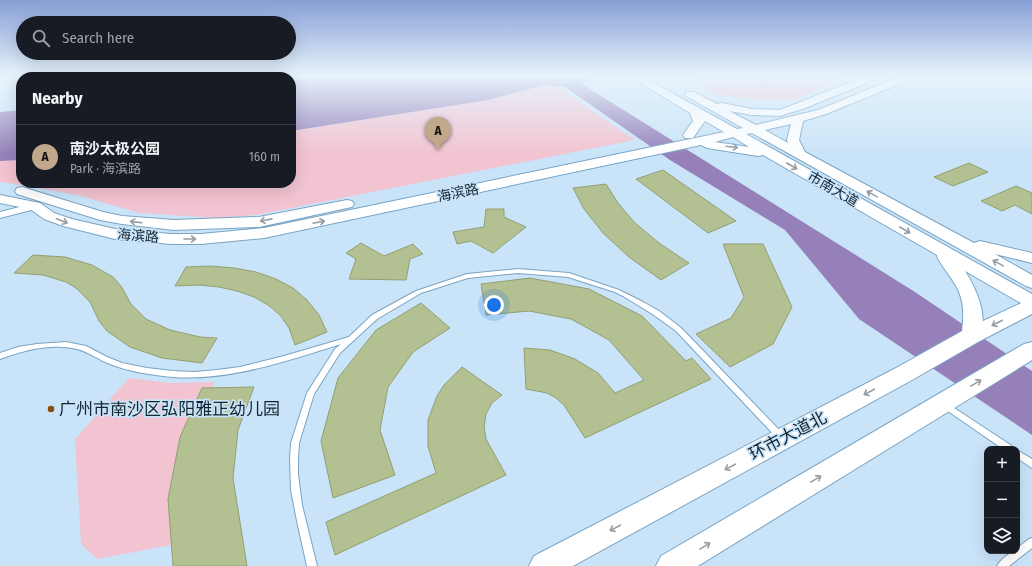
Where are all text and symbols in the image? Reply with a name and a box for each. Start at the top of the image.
search box [16,16,296,60]
icon: search [30,27,52,49]
text: Search here [62,29,134,47]
text: Nearby [32,88,83,109]
pin: A [425,117,451,150]
text: 南沙太极公园 [70,140,160,158]
one-way arrow [725,143,738,151]
text: A [41,149,49,164]
text: 160 m [249,149,280,164]
text: Park · 海滨路 [70,161,141,176]
one-way arrow [786,162,798,170]
street label: 市南大道 [805,168,861,210]
street label: 海滨路 [436,180,480,206]
one-way arrow [866,189,878,197]
one-way arrow [56,217,68,225]
one-way arrow [260,217,273,225]
one-way arrow [312,217,325,225]
one-way arrow [130,218,143,226]
street label: 海滨路 [116,226,160,246]
one-way arrow [899,226,911,234]
one-way arrow [183,235,196,243]
one-way arrow [992,259,1004,266]
your location [484,295,504,315]
one-way arrow [991,319,1003,327]
one-way arrow [970,379,982,387]
one-way arrow [863,389,875,396]
place label: 广州市南沙区弘阳雅正幼儿园 [59,399,280,420]
marker: 广州市南沙区弘阳雅正幼儿园 [46,404,56,414]
street label: 环市大道北 [746,407,830,465]
map controls [984,446,1020,554]
button: + [984,446,1020,482]
one-way arrow [724,463,736,471]
one-way arrow [810,475,821,483]
button: − [984,482,1020,518]
button: layers [984,518,1020,554]
one-way arrow [609,525,621,532]
one-way arrow [699,542,710,550]

